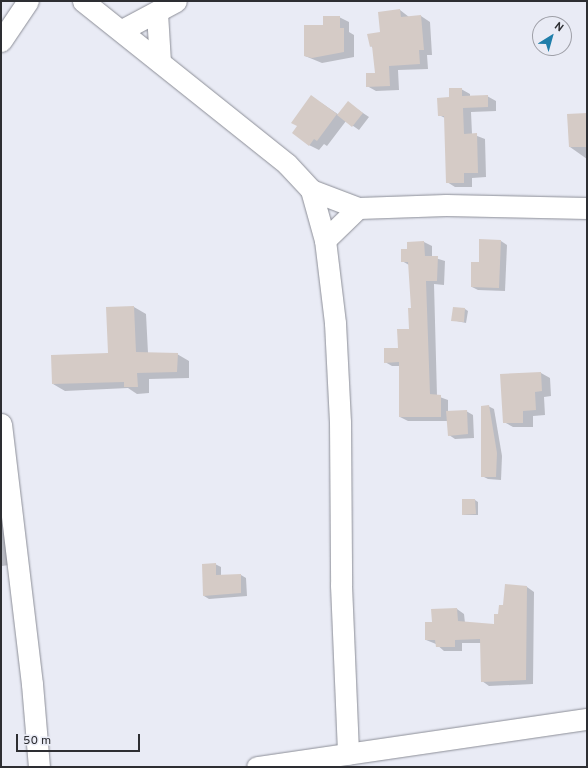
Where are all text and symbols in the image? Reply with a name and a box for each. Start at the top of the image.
north arrow [532,16,572,56]
text: N [551,19,566,35]
scale bar [18,726,142,752]
text: 50 m [23,733,51,749]

